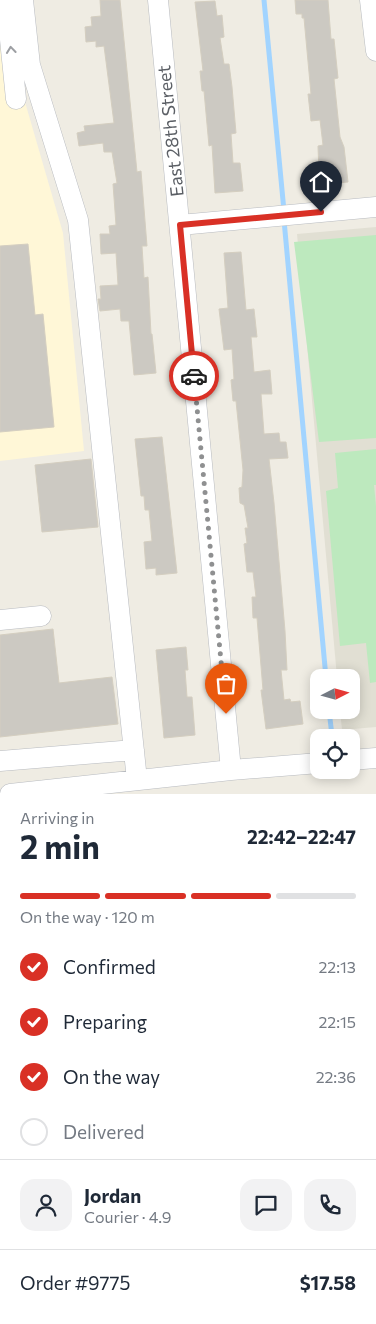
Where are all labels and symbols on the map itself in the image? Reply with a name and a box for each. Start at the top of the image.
one-way arrow [6,46,17,54]
street label: East 28th Street [152,64,188,198]
pin [300,161,342,212]
courier [169,351,219,401]
pin [205,663,247,714]
north arrow [310,669,360,719]

